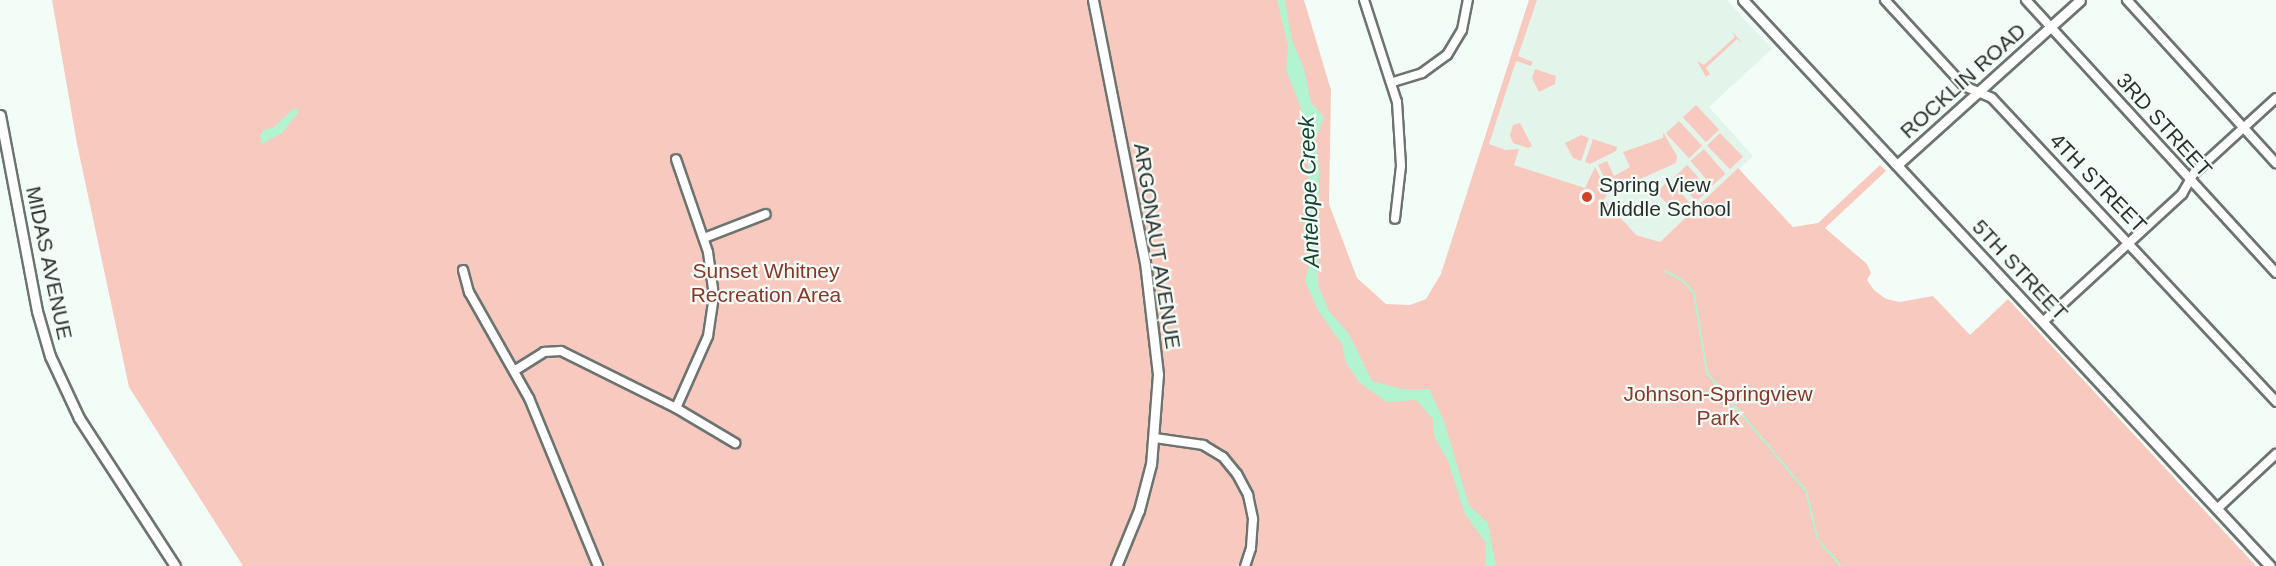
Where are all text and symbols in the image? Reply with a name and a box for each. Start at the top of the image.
street label: ROCKLIN ROAD [1895,18,2031,144]
street label: 3RD STREET [2111,68,2217,182]
water label: Antelope Creek [1293,116,1325,268]
street label: 4TH STREET [2044,128,2152,238]
street label: ARGONAUT AVENUE [1128,140,1186,352]
place label: Spring View Middle School [1599,172,1731,222]
street label: MIDAS AVENUE [20,184,78,342]
marker: Spring View Middle School [1580,190,1594,204]
street label: 5TH STREET [1967,214,2073,326]
park label: Sunset Whitney Recreation Area [690,258,842,308]
park label: Johnson-Springview Park [1623,381,1813,431]

